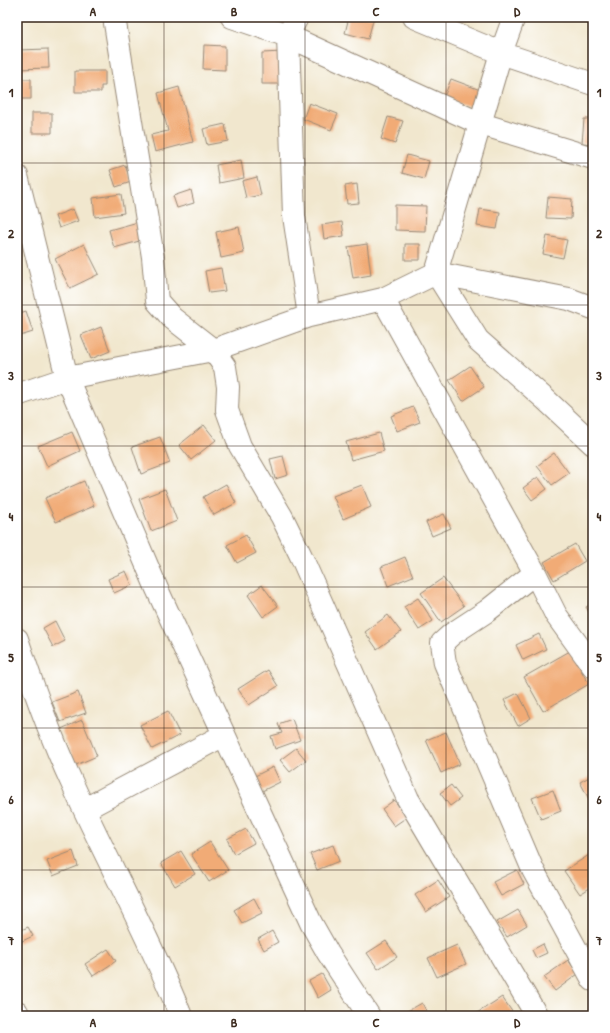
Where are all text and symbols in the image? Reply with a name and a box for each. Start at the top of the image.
text: A [90,2,97,20]
text: B [231,2,238,20]
text: C [372,2,380,20]
text: D [514,2,521,20]
text: 1 [9,83,14,101]
text: 1 [597,83,602,101]
text: 2 [8,224,15,242]
text: 2 [596,224,603,242]
text: 3 [8,366,14,384]
text: 3 [596,366,602,384]
text: 4 [9,507,14,525]
text: 4 [597,507,602,525]
text: 5 [8,648,14,666]
text: 5 [596,648,602,666]
text: 6 [8,790,14,808]
text: 6 [596,790,602,808]
text: 7 [7,931,15,949]
text: 7 [595,931,603,949]
text: A [90,1013,97,1031]
text: B [231,1013,238,1031]
text: C [372,1013,380,1031]
text: D [514,1013,521,1031]

